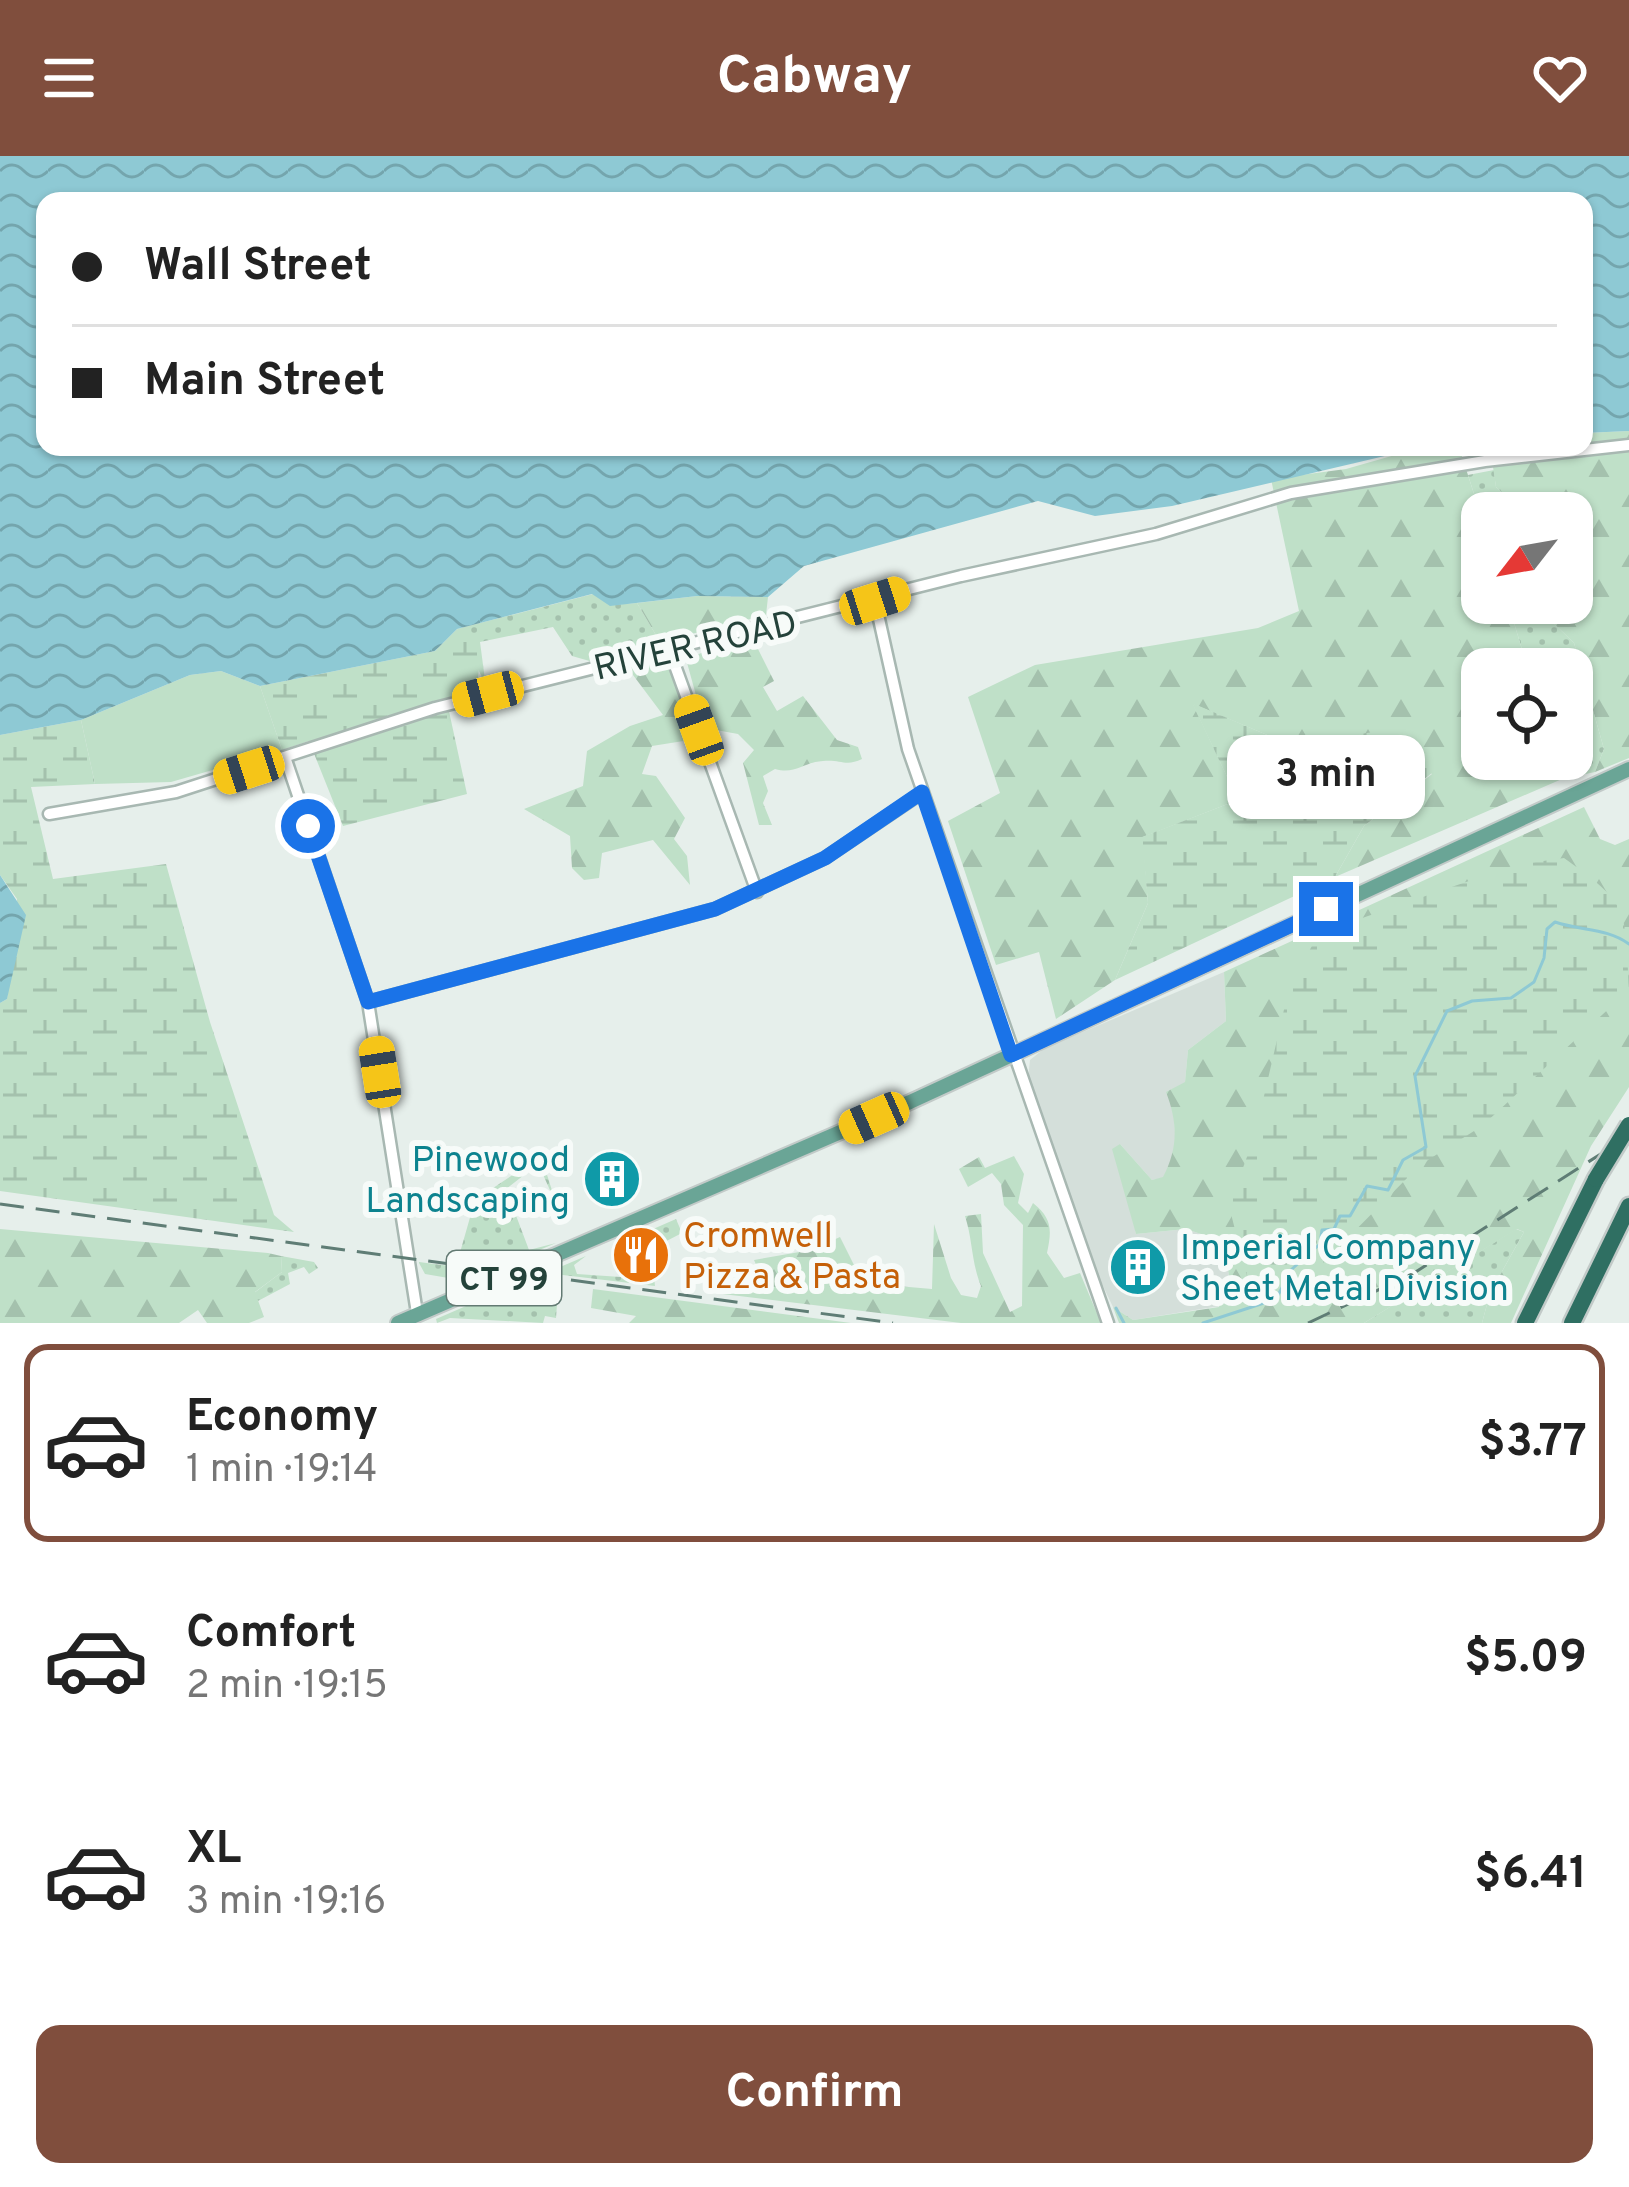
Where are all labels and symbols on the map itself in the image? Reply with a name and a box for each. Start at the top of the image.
north arrow [1461,492,1593,624]
car [835,573,915,629]
street label: RIVER ROAD [590,602,802,694]
car [449,667,527,721]
car [670,690,728,770]
callout: 3 min [1227,735,1425,819]
car [209,742,289,798]
route start [281,799,335,853]
route end [1299,882,1353,936]
car [357,1034,403,1110]
car [834,1087,914,1149]
place label: Pinewood Landscaping [365,1139,570,1226]
building icon: Pinewood Landscaping [581,1148,643,1210]
place label: Cromwell Pizza & Pasta [683,1215,901,1302]
restaurant icon: Cromwell Pizza & Pasta [610,1224,672,1286]
place label: Imperial Company Sheet Metal Division [1180,1227,1509,1314]
building icon: Imperial Company Sheet Metal Division [1107,1236,1169,1298]
road number: CT 99 [447,1251,561,1305]

